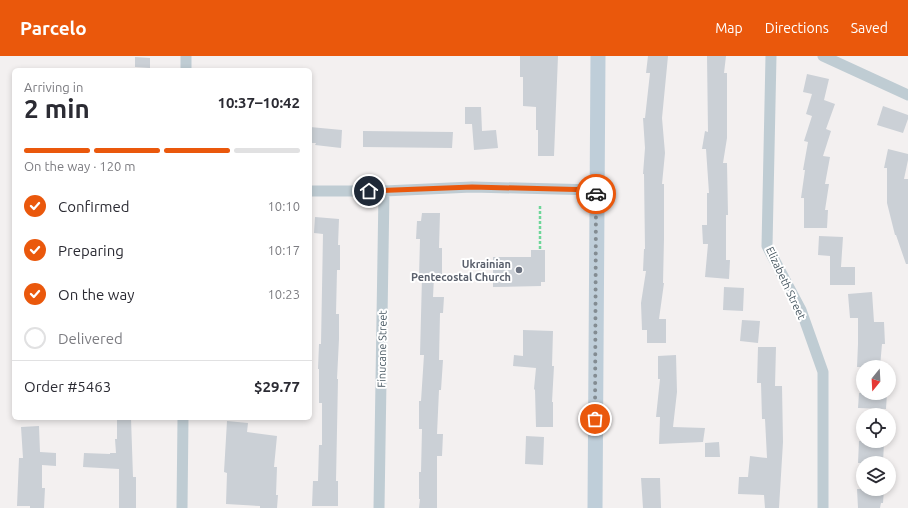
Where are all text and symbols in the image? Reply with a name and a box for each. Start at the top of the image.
text: Parcelo [20,17,87,39]
text: Map [715,20,743,36]
text: Directions [765,20,829,36]
text: Saved [851,20,888,36]
text: Arriving in [24,80,83,94]
text: 2 min [24,94,90,123]
text: 10:37–10:42 [217,94,300,111]
text: On the way · 120 m [24,159,136,173]
pin [352,174,386,208]
courier [576,174,616,214]
icon: home [358,180,380,202]
icon: car [585,183,607,205]
icon: check [24,195,46,217]
text: Confirmed [58,198,130,215]
text: 10:10 [267,199,300,213]
icon: check [24,239,46,261]
text: Preparing [58,242,124,259]
text: 10:17 [267,243,300,257]
street label: Elizabeth Street [764,245,808,322]
place label: Ukrainian Pentecostal Church [411,258,511,283]
marker: Ukrainian Pentecostal Church [514,265,524,275]
icon: check [24,283,46,305]
text: On the way [58,286,134,303]
text: 10:23 [267,287,300,301]
street label: Finucane Street [375,310,389,388]
text: Delivered [58,330,123,347]
north arrow [856,360,896,400]
map controls [856,360,896,496]
text: Order #5463 [24,378,111,395]
text: $29.77 [254,378,300,395]
pin [578,402,612,436]
icon: bag [584,408,606,430]
button: locate [856,408,896,448]
button: layers [856,456,896,496]

